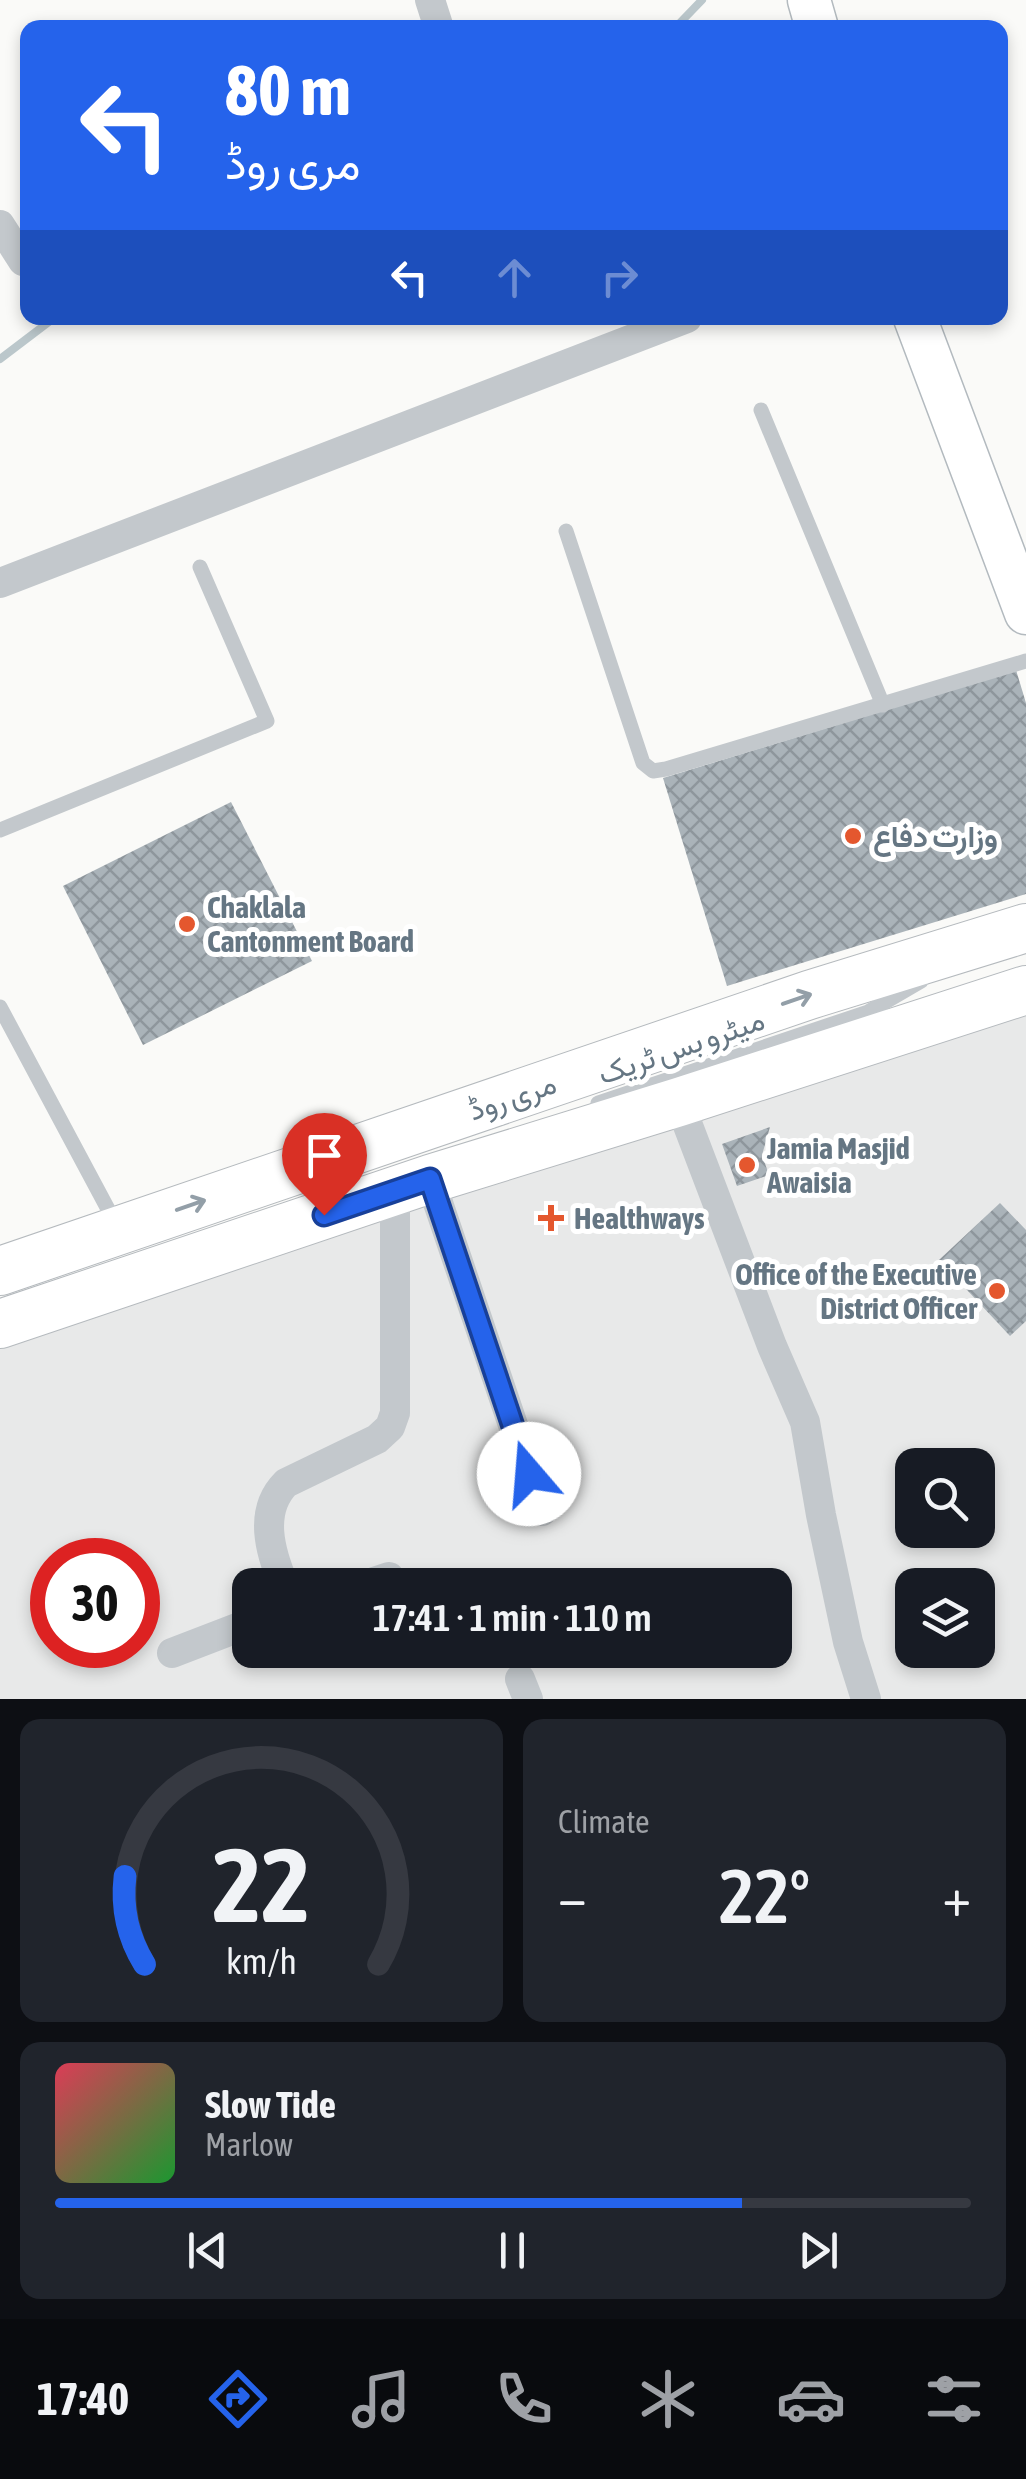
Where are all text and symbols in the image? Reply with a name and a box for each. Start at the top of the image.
text: 80 m [225,50,351,130]
icon: left [60,60,190,190]
text: مری روڈ [225,137,361,189]
icon: left [382,250,437,305]
icon: ahead [487,250,542,305]
icon: right [592,250,647,305]
place label: وزارت دفاع [873,819,998,857]
marker: وزارت دفاع [842,825,864,847]
place label: Chaklala Cantonment Board [207,890,414,958]
marker: Chaklala Cantonment Board [176,913,198,935]
one-way arrow [781,989,813,1007]
street label: میٹرو بس ٹریک [593,1002,769,1092]
street label: مری روڈ [464,1065,561,1129]
pin [282,1113,367,1216]
icon: arrive [297,1128,352,1183]
place label: Jamia Masjid Awaisia [766,1131,910,1199]
marker: Jamia Masjid Awaisia [736,1154,758,1176]
one-way arrow [175,1195,206,1213]
place label: Healthways [574,1201,705,1235]
marker: Healthways [538,1205,564,1231]
place label: Office of the Executive District Officer [735,1257,978,1325]
marker: Office of the Executive District Officer [986,1280,1008,1302]
position arrow [477,1422,581,1526]
map controls [895,1448,995,1668]
button: search [895,1448,995,1548]
speed limit sign: 30 [30,1538,160,1668]
button: layers [895,1568,995,1668]
text: 17:41 · 1 min · 110 m [372,1596,652,1639]
text: Climate [558,1803,650,1840]
text: 22 [213,1825,310,1944]
text: 22° [719,1853,810,1939]
text: − [558,1865,587,1928]
text: + [942,1865,971,1928]
text: km/h [226,1941,297,1982]
text: Slow Tide [205,2083,336,2126]
text: Marlow [205,2126,293,2163]
icon: previous [180,2223,235,2278]
icon: pause [485,2223,540,2278]
icon: next [791,2223,846,2278]
icon: directions [203,2364,273,2434]
icon: music [346,2364,416,2434]
icon: phone [489,2364,559,2434]
icon: climate [633,2364,703,2434]
icon: car [776,2364,846,2434]
icon: filters [919,2364,989,2434]
text: 17:40 [37,2373,129,2425]

